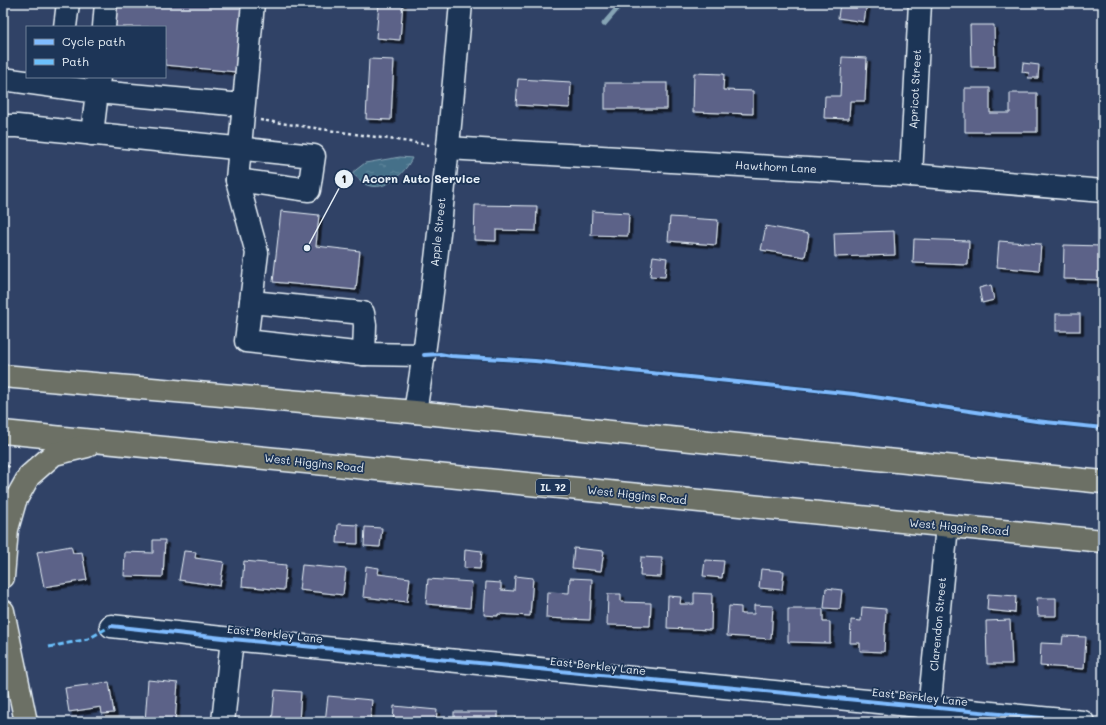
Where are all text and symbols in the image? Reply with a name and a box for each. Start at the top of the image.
legend [26,26,166,78]
text: Cycle path [62,33,125,49]
street label: Apricot Street [905,49,924,129]
text: Path [62,53,89,69]
street label: Hawthorn Lane [735,157,817,176]
callout: Acorn Auto Service [334,167,488,191]
text: 1 [341,170,347,186]
text: Acorn Auto Service [362,170,480,186]
street label: Apple Street [426,197,449,267]
street label: West Higgins Road [264,450,365,475]
road number: IL 72 [536,479,570,495]
street label: West Higgins Road [587,482,688,507]
street label: West Higgins Road [909,515,1009,538]
street label: Clarendon Street [926,576,949,671]
street label: East Berkley Lane [226,621,324,646]
street label: East Berkley Lane [549,653,647,678]
street label: East Berkley Lane [871,684,969,709]

